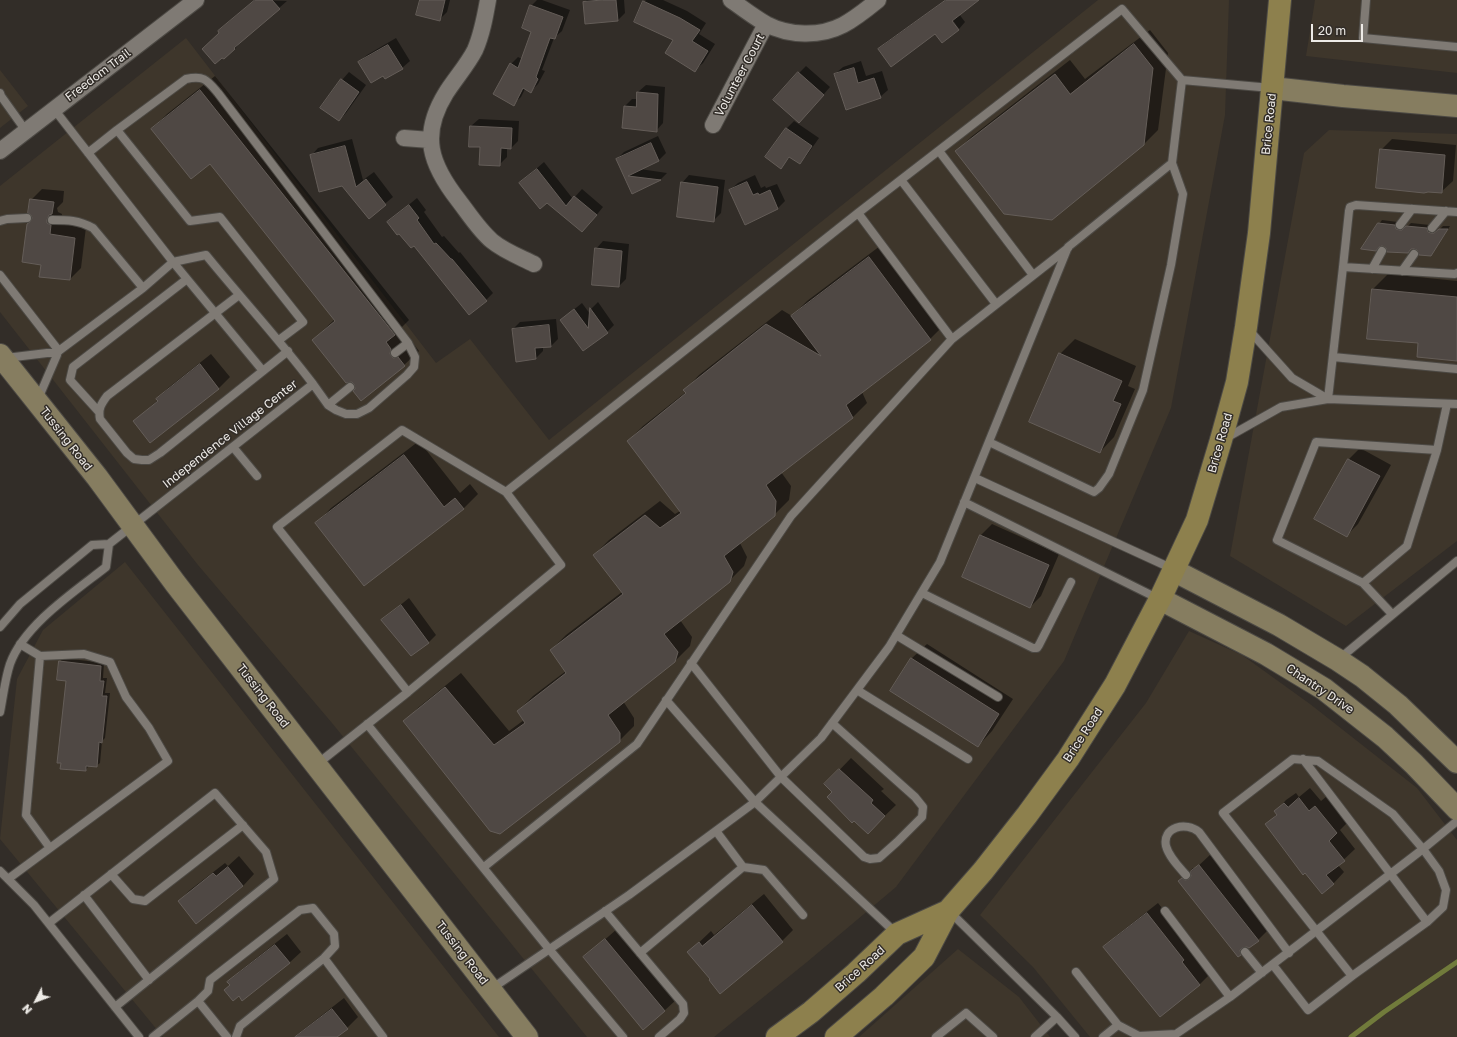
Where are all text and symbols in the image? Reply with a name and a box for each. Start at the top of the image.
scale bar [1313,16,1365,42]
text: 20 m [1318,23,1346,38]
street label: Volunteer Court [712,31,768,119]
street label: Freedom Trail [62,46,134,104]
street label: Brice Road [1259,92,1279,156]
street label: Independence Village Center [160,377,300,491]
street label: Tussing Road [37,404,95,474]
street label: Brice Road [1205,411,1235,475]
street label: Tussing Road [234,661,292,731]
street label: Chantry Drive [1283,661,1357,717]
street label: Brice Road [1060,705,1106,765]
street label: Tussing Road [433,918,491,988]
street label: Brice Road [832,943,888,995]
north arrow [16,981,56,1021]
text: N [19,1002,34,1017]

